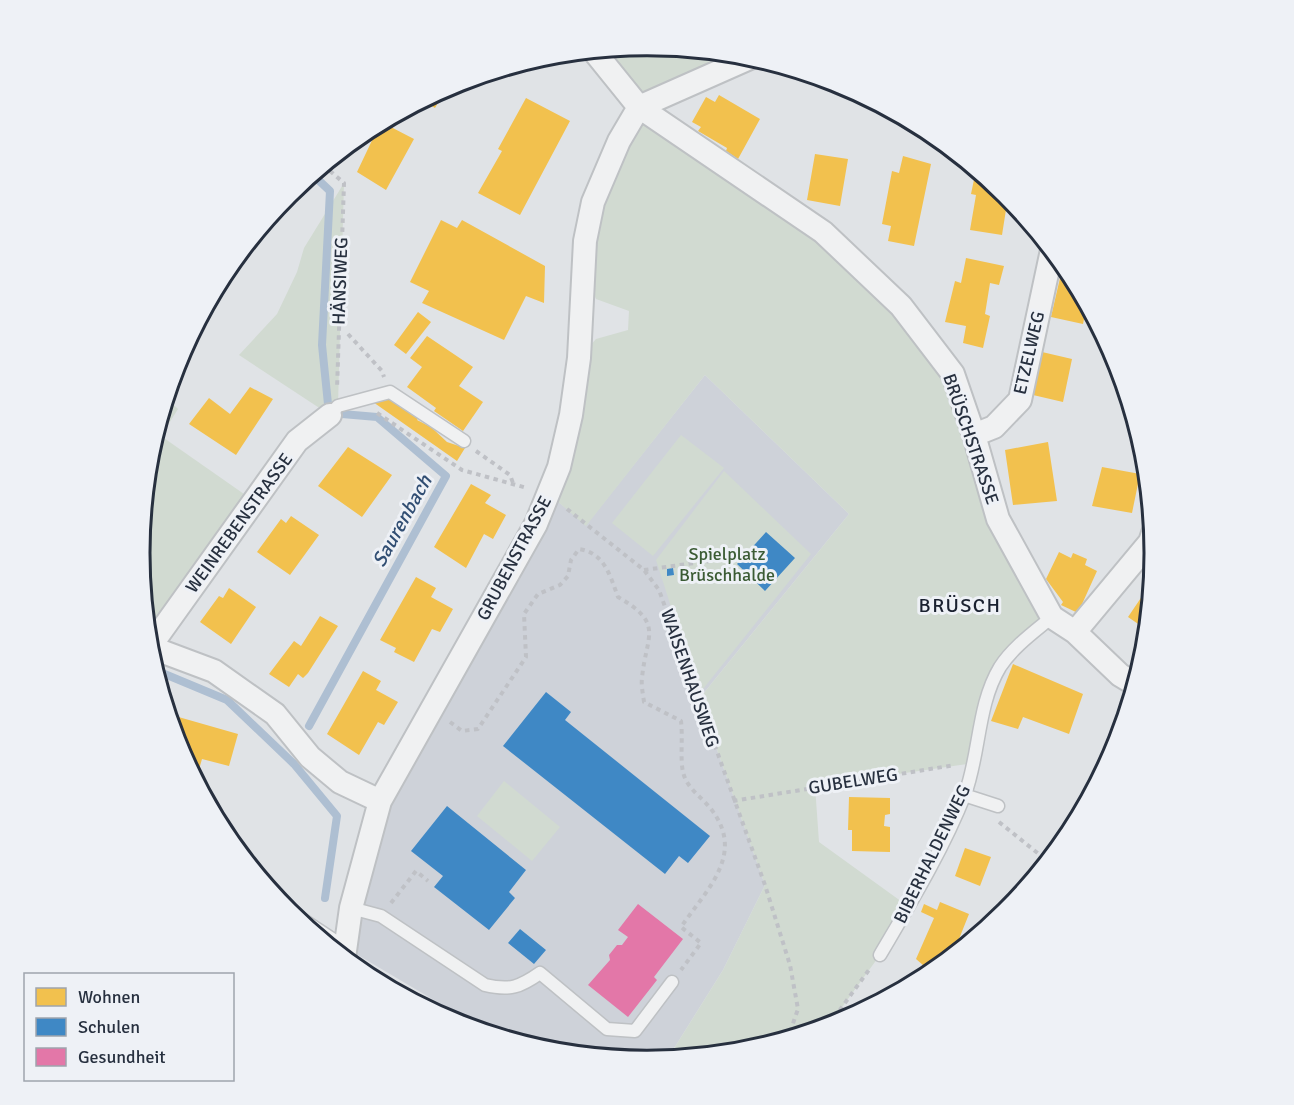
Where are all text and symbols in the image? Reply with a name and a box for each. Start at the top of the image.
street label: HÄNSIWEG [327,237,353,325]
street label: ETZELWEG [1009,309,1049,397]
street label: BRÜSCHSTRASSE [938,371,1004,507]
street label: WEINREBENSTRASSE [181,449,297,597]
water label: Saurenbach [367,470,438,571]
street label: GRUBENSTRASSE [472,492,556,624]
park label: Spielplatz Brüschhalde [679,543,775,586]
district label: BRÜSCH [919,593,1001,618]
street label: WAISENHAUSWEG [656,606,724,750]
street label: GUBELWEG [807,763,899,799]
street label: BIBERHALDENWEG [889,781,975,927]
legend [24,973,234,1081]
text: Wohnen [78,986,140,1008]
text: Schulen [78,1016,140,1038]
text: Gesundheit [78,1046,166,1068]

